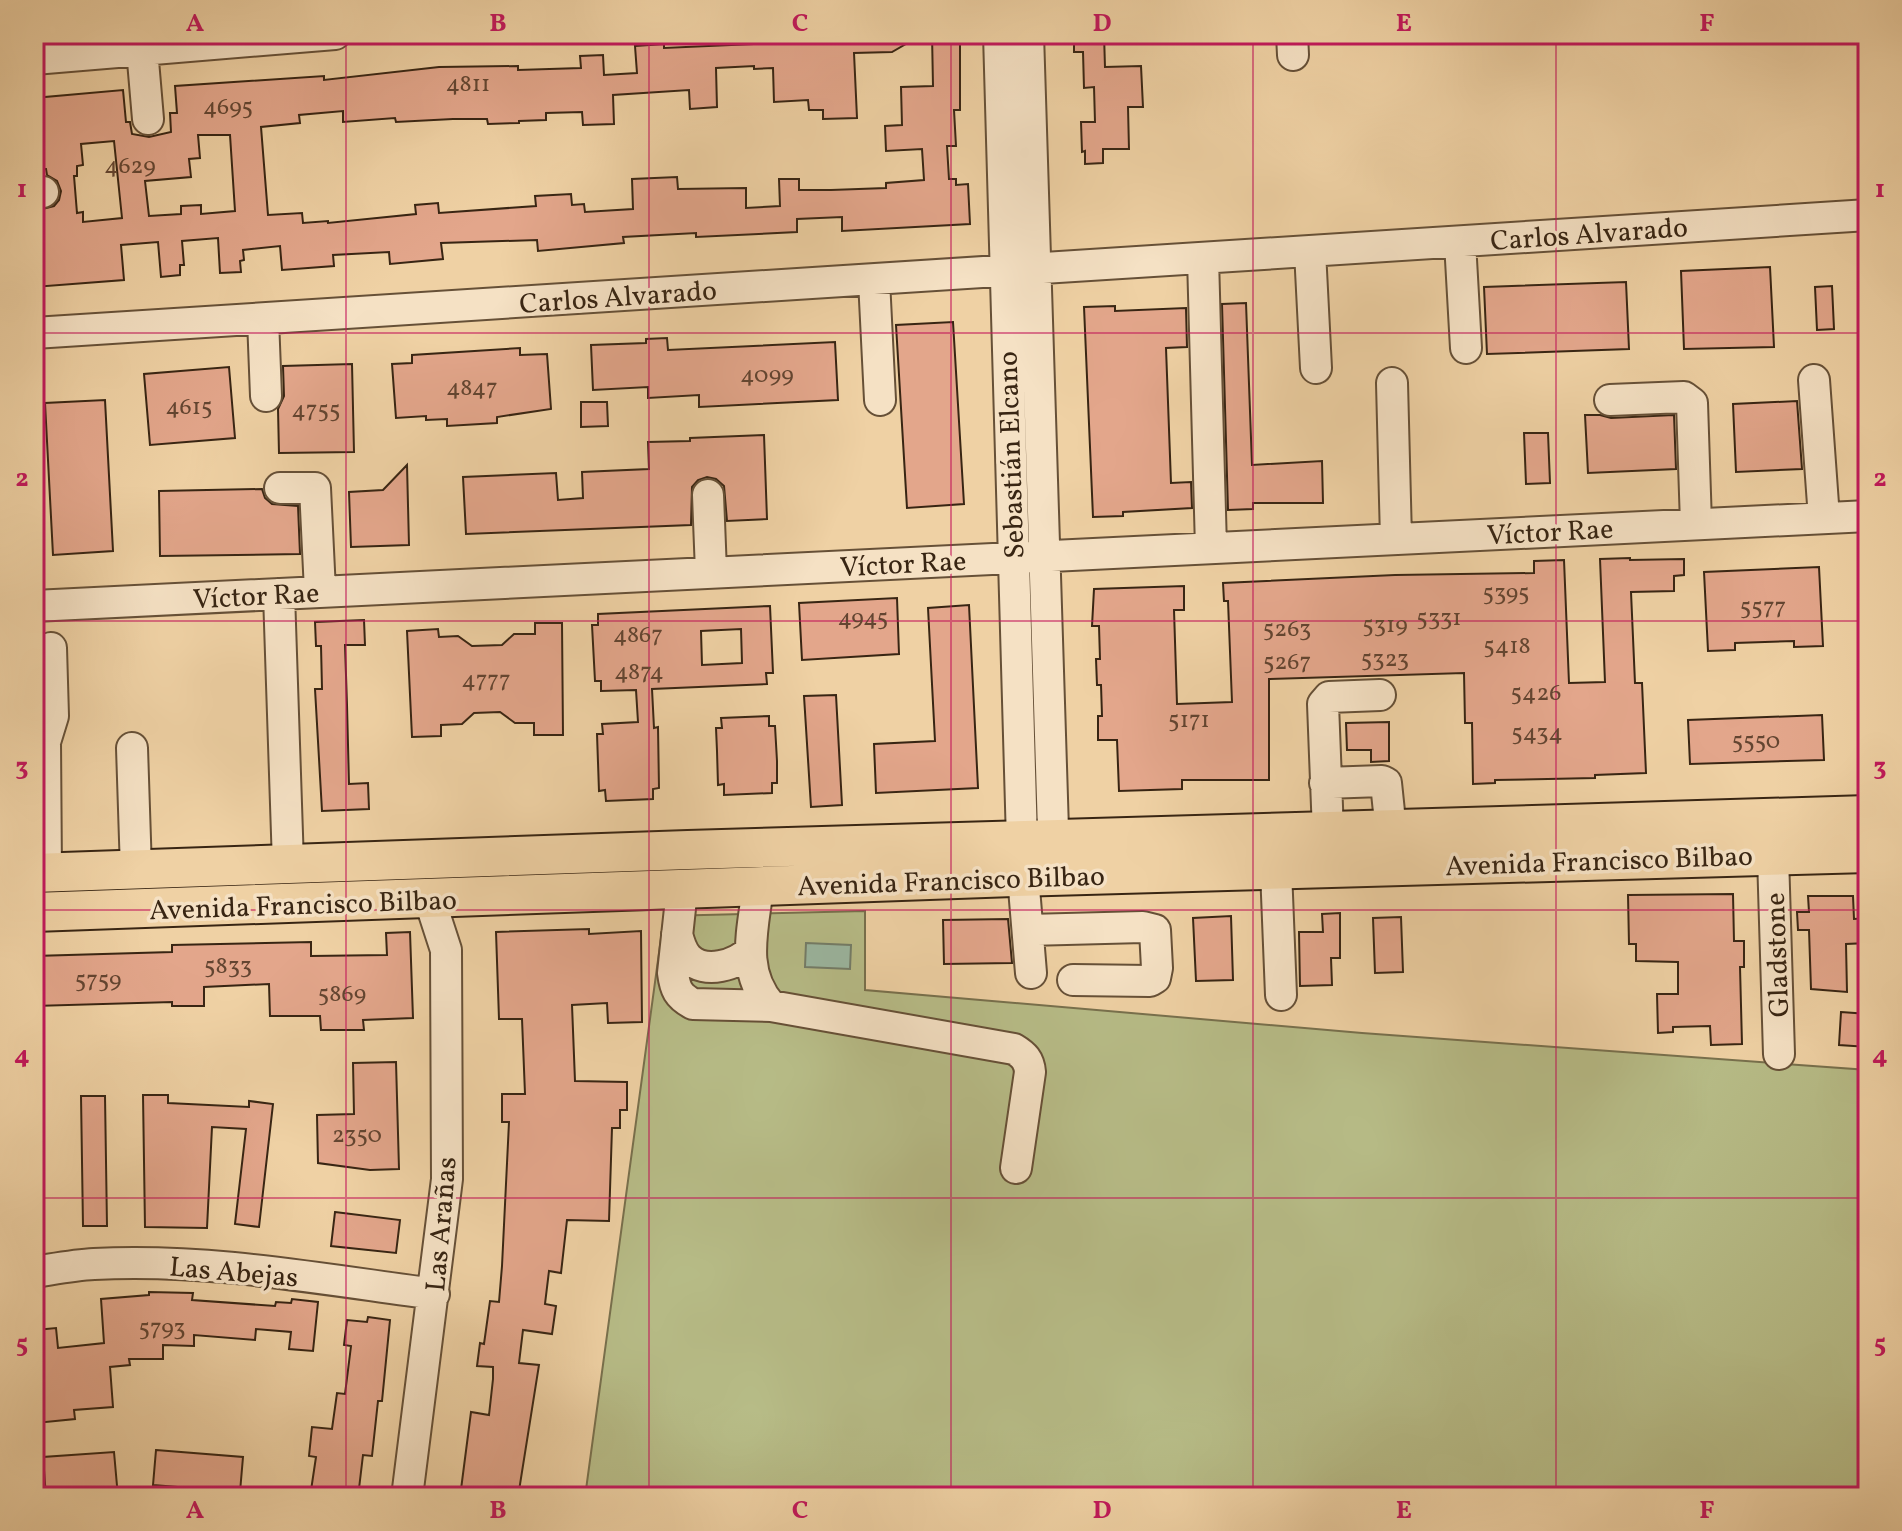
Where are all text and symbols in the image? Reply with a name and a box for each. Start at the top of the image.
text: A [186,6,205,42]
text: B [489,6,507,42]
text: C [792,6,808,42]
text: D [1092,6,1112,42]
text: E [1396,6,1412,42]
text: F [1699,6,1715,42]
house number: 4811 [446,68,490,102]
house number: 4695 [203,91,253,125]
house number: 4629 [104,150,156,184]
text: 1 [17,172,27,208]
text: 1 [1875,172,1885,208]
street label: Carlos Alvarado [1489,209,1689,262]
street label: Carlos Alvarado [518,272,718,325]
street label: Sebastián Elcano [989,350,1036,559]
house number: 4099 [740,359,794,393]
house number: 4847 [446,372,498,406]
house number: 4615 [165,391,213,425]
house number: 4755 [291,394,341,428]
text: 2 [15,461,29,497]
text: 2 [1873,461,1887,497]
street label: Víctor Rae [1486,511,1614,556]
street label: Víctor Rae [839,543,967,588]
street label: Víctor Rae [192,575,320,620]
house number: 5395 [1482,577,1530,611]
house number: 5577 [1740,591,1786,625]
house number: 4945 [838,602,888,636]
house number: 5331 [1416,602,1462,636]
house number: 5319 [1362,609,1408,643]
house number: 5263 [1263,613,1311,647]
house number: 4867 [613,619,663,653]
house number: 5418 [1483,630,1531,664]
house number: 5323 [1361,643,1409,677]
house number: 5267 [1263,646,1311,680]
house number: 4874 [614,656,664,690]
house number: 4777 [461,664,511,698]
house number: 5426 [1511,677,1561,711]
house number: 5171 [1168,704,1210,738]
house number: 5434 [1511,717,1563,751]
house number: 5550 [1732,725,1780,759]
text: 3 [15,750,29,786]
text: 3 [1873,750,1887,786]
street label: Avenida Francisco Bilbao [1445,838,1754,887]
street label: Avenida Francisco Bilbao [797,858,1106,907]
street label: Avenida Francisco Bilbao [149,882,458,931]
street label: Gladstone [1757,892,1800,1018]
house number: 5833 [204,950,252,984]
house number: 5759 [75,964,121,998]
house number: 5869 [318,978,366,1012]
text: 4 [14,1038,30,1074]
text: 4 [1872,1038,1888,1074]
house number: 2350 [332,1119,382,1153]
street label: Las Arañas [417,1155,468,1293]
street label: Las Abejas [168,1248,300,1299]
house number: 5793 [138,1312,186,1346]
text: 5 [16,1327,28,1363]
text: 5 [1874,1327,1886,1363]
text: A [186,1493,205,1529]
text: B [489,1493,507,1529]
text: C [792,1493,808,1529]
text: D [1092,1493,1112,1529]
text: E [1396,1493,1412,1529]
text: F [1699,1493,1715,1529]

